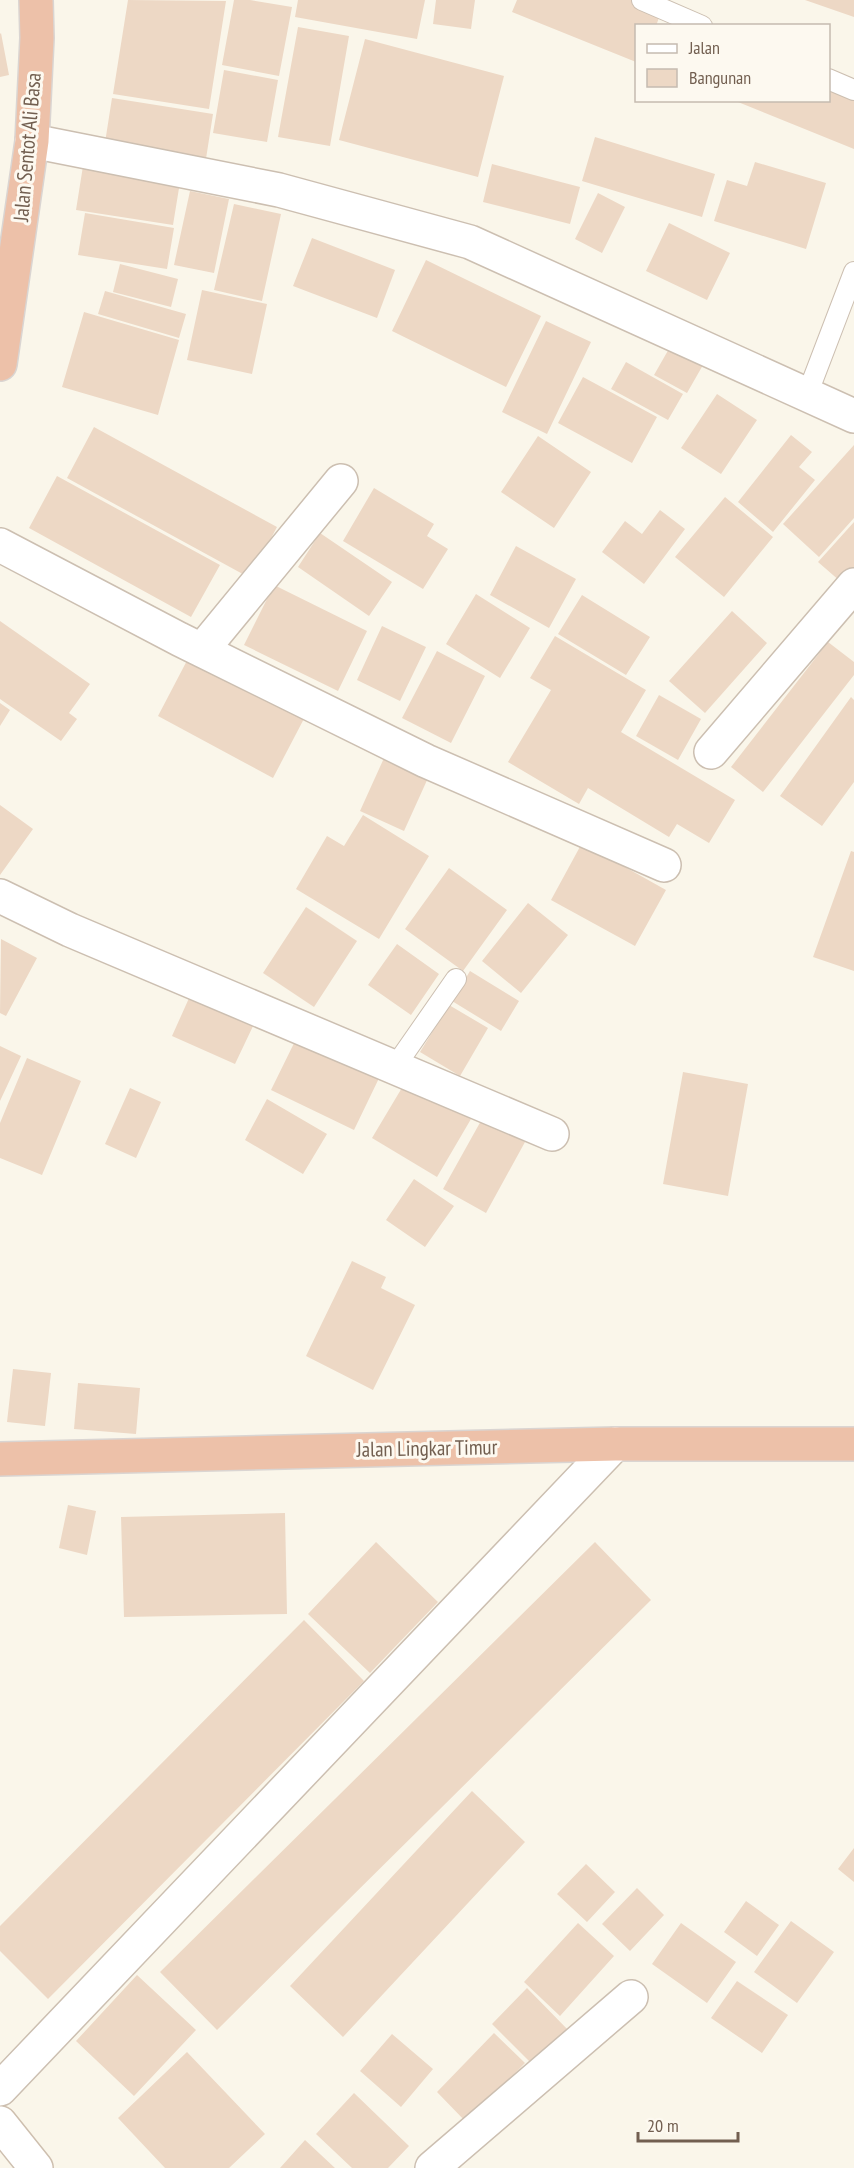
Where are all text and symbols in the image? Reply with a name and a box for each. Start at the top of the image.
legend [635,24,830,102]
text: Jalan [688,36,720,59]
text: Bangunan [689,66,751,89]
street label: Jalan Sentot Ali Basa [7,71,47,224]
street label: Jalan Lingkar Timur [355,1433,498,1463]
scale bar [638,2105,738,2143]
text: 20 m [647,2114,679,2137]

